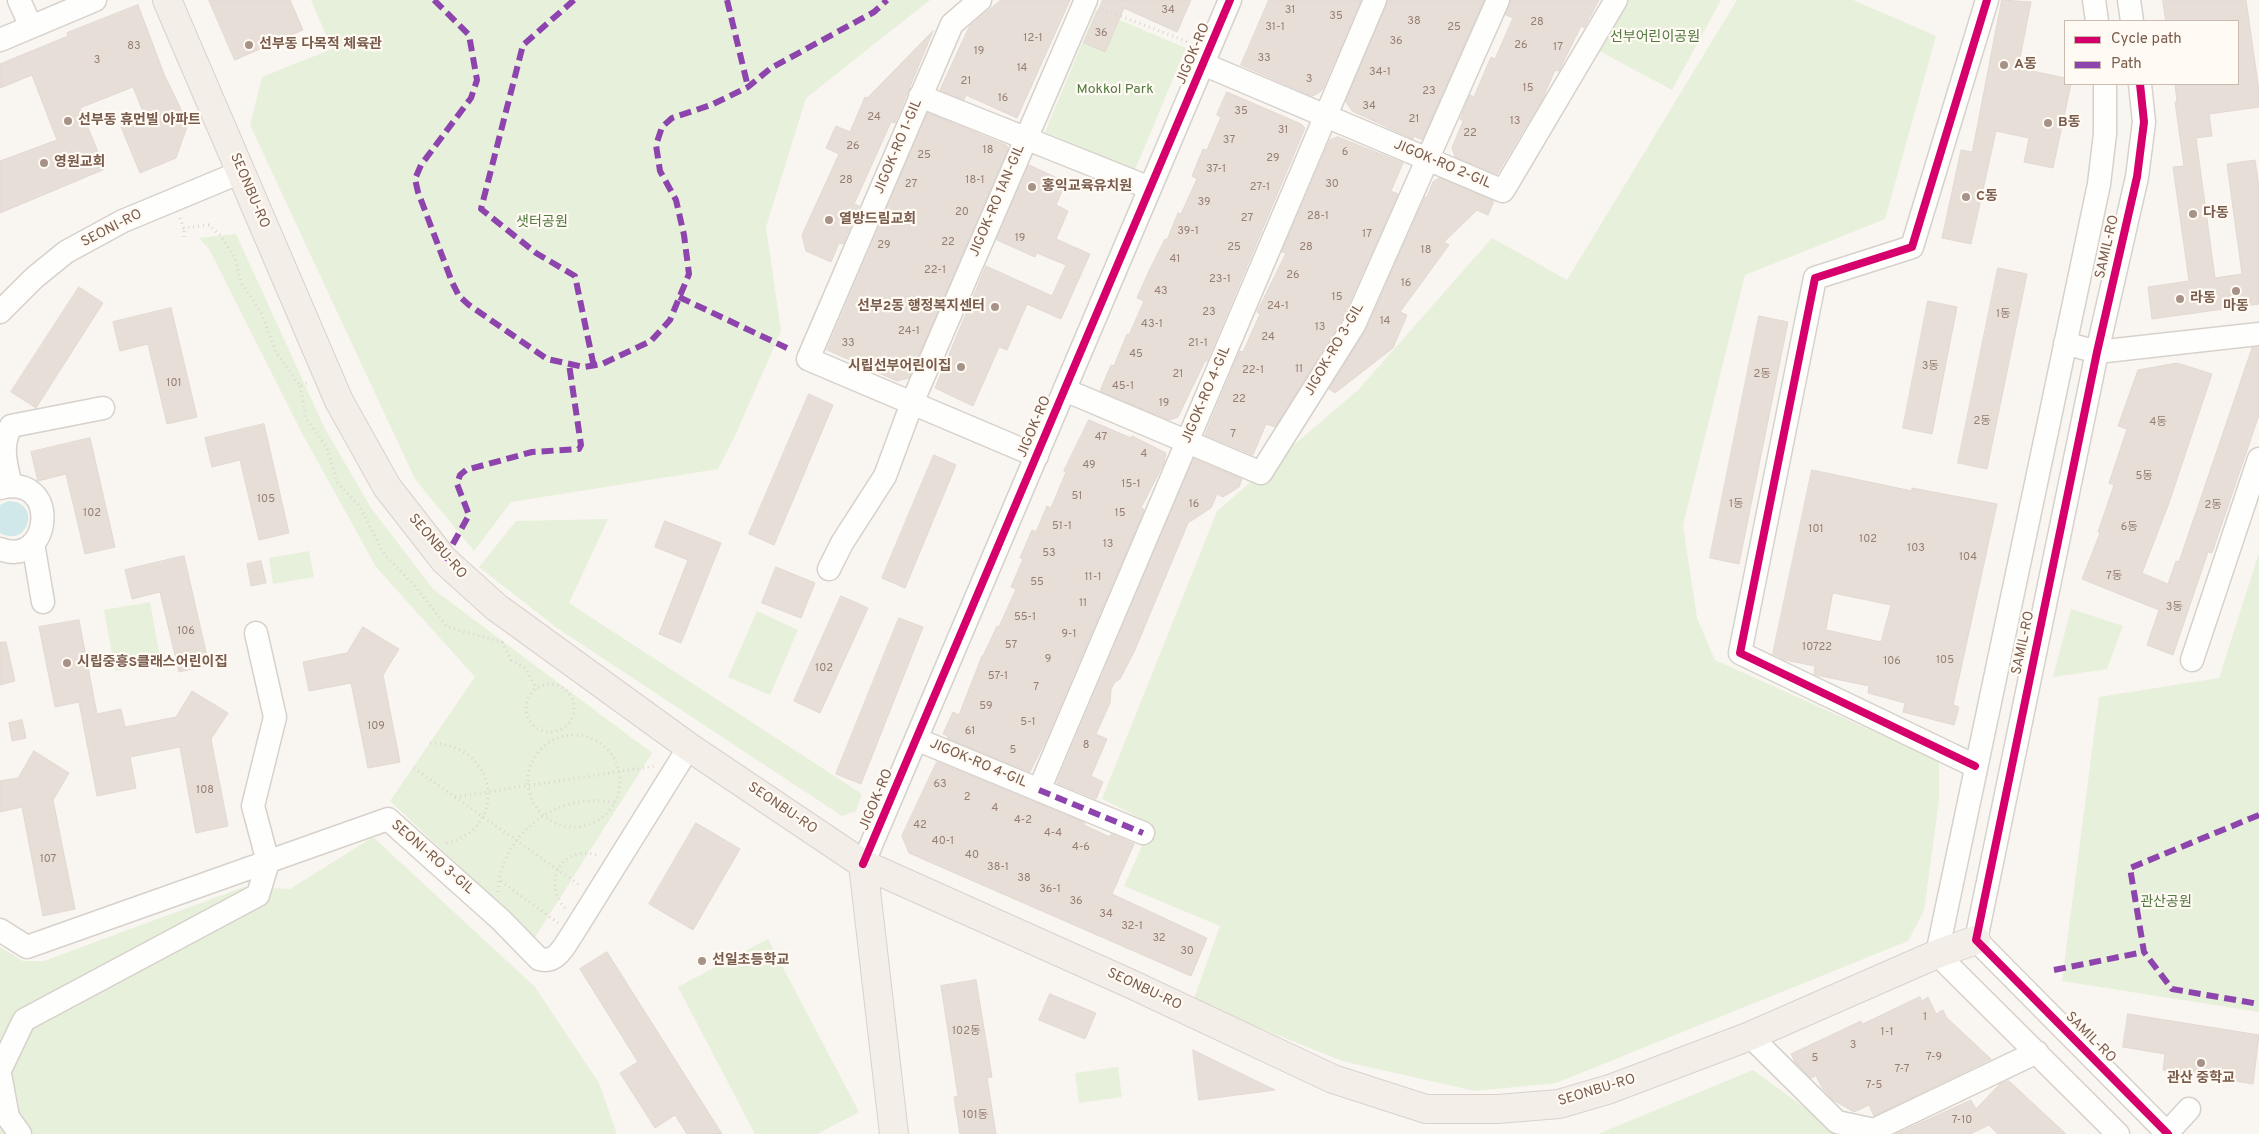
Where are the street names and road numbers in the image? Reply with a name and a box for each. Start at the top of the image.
street label: JIGOK-RO [1173,21,1215,87]
street label: JIGOK-RO 1-GIL [871,97,927,197]
street label: JIGOK-RO 2-GIL [1391,137,1493,193]
street label: JIGOK-RO 1AN-GIL [967,142,1029,260]
street label: SEONBU-RO [226,151,272,231]
street label: SEONI-RO [79,207,145,251]
street label: SAMIL-RO [2093,214,2123,280]
street label: JIGOK-RO 3-GIL [1302,301,1368,399]
street label: JIGOK-RO 4-GIL [1179,344,1235,446]
street label: JIGOK-RO [1014,394,1056,460]
street label: SEONBU-RO [404,511,470,583]
street label: SAMIL-RO [2009,610,2039,676]
street label: JIGOK-RO 4-GIL [927,736,1029,792]
street label: JIGOK-RO [856,767,898,833]
street label: SEONBU-RO [744,780,820,838]
street label: SEONI-RO 3-GIL [387,817,477,899]
street label: SEONBU-RO [1104,965,1184,1015]
street label: SAMIL-RO [2061,1009,2119,1067]
street label: SEONBU-RO [1556,1071,1638,1111]

